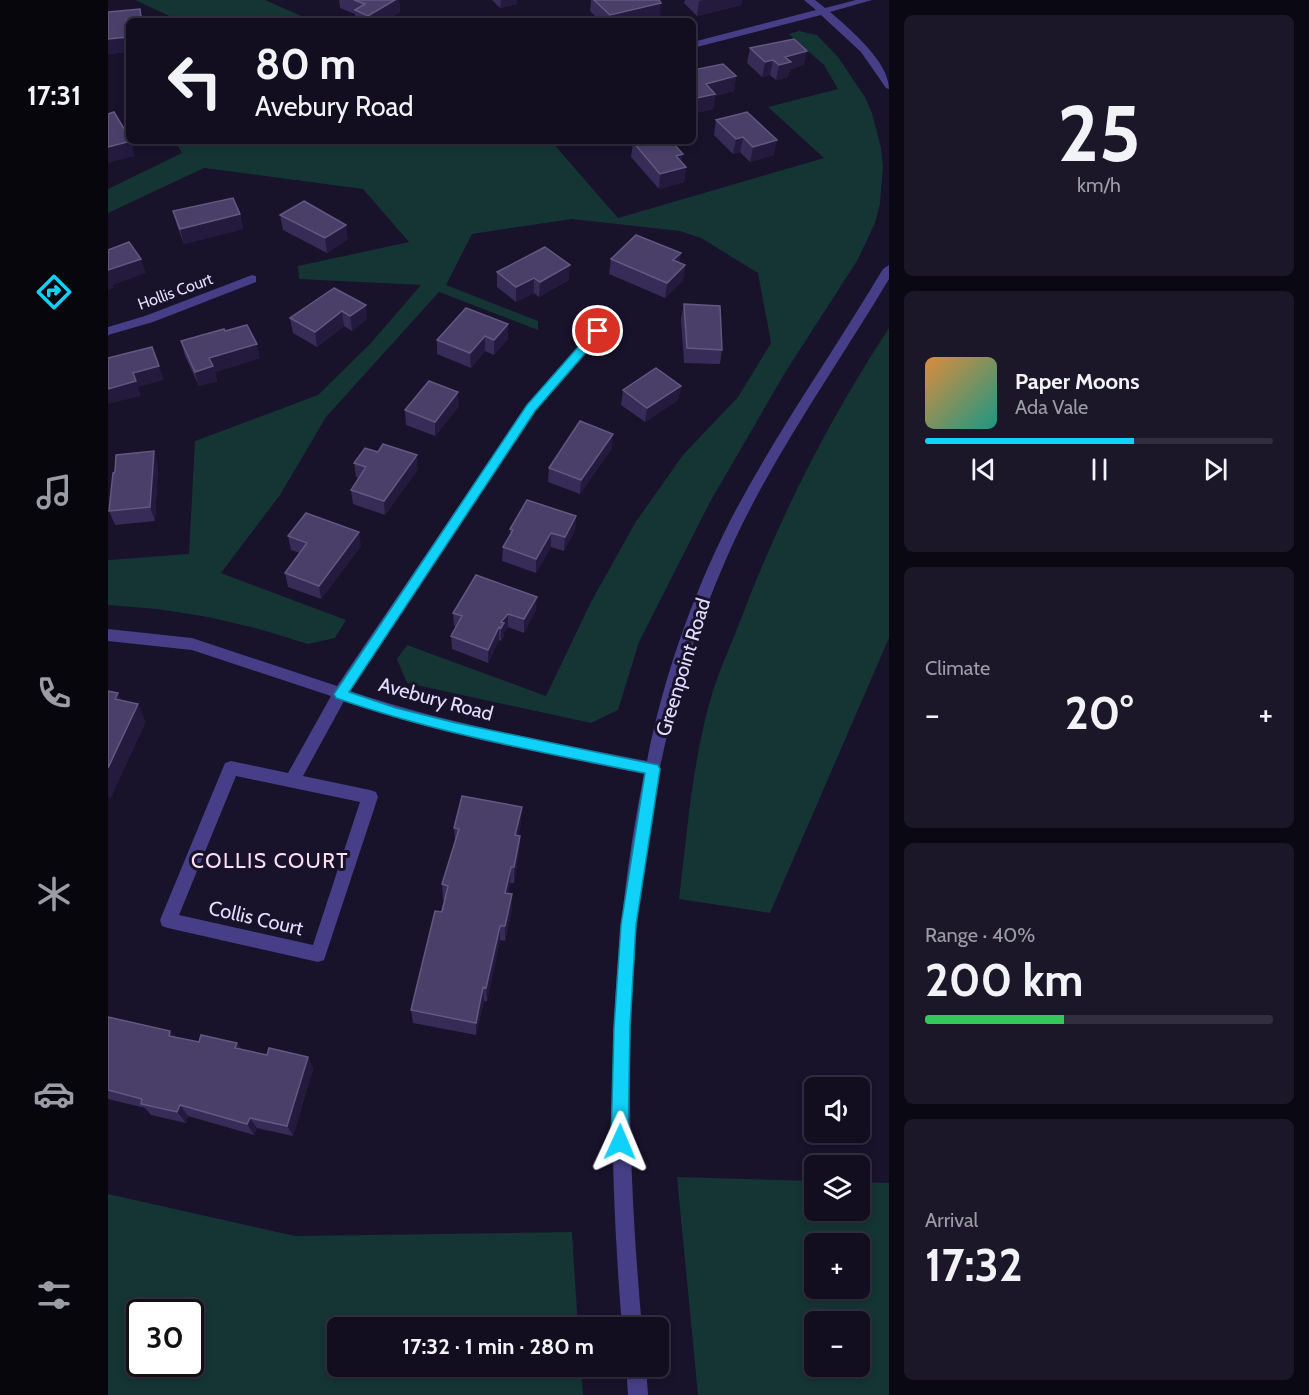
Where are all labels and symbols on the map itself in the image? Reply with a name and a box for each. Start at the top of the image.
street label: Hollis Court [135,269,216,314]
pin [572,305,623,356]
street label: Greenpoint Road [651,595,715,739]
street label: Avebury Road [376,672,496,726]
district label: COLLIS COURT [191,848,349,873]
street label: Collis Court [206,895,306,941]
position arrow [588,1110,652,1174]
speed limit sign: 30 [126,1299,204,1377]

